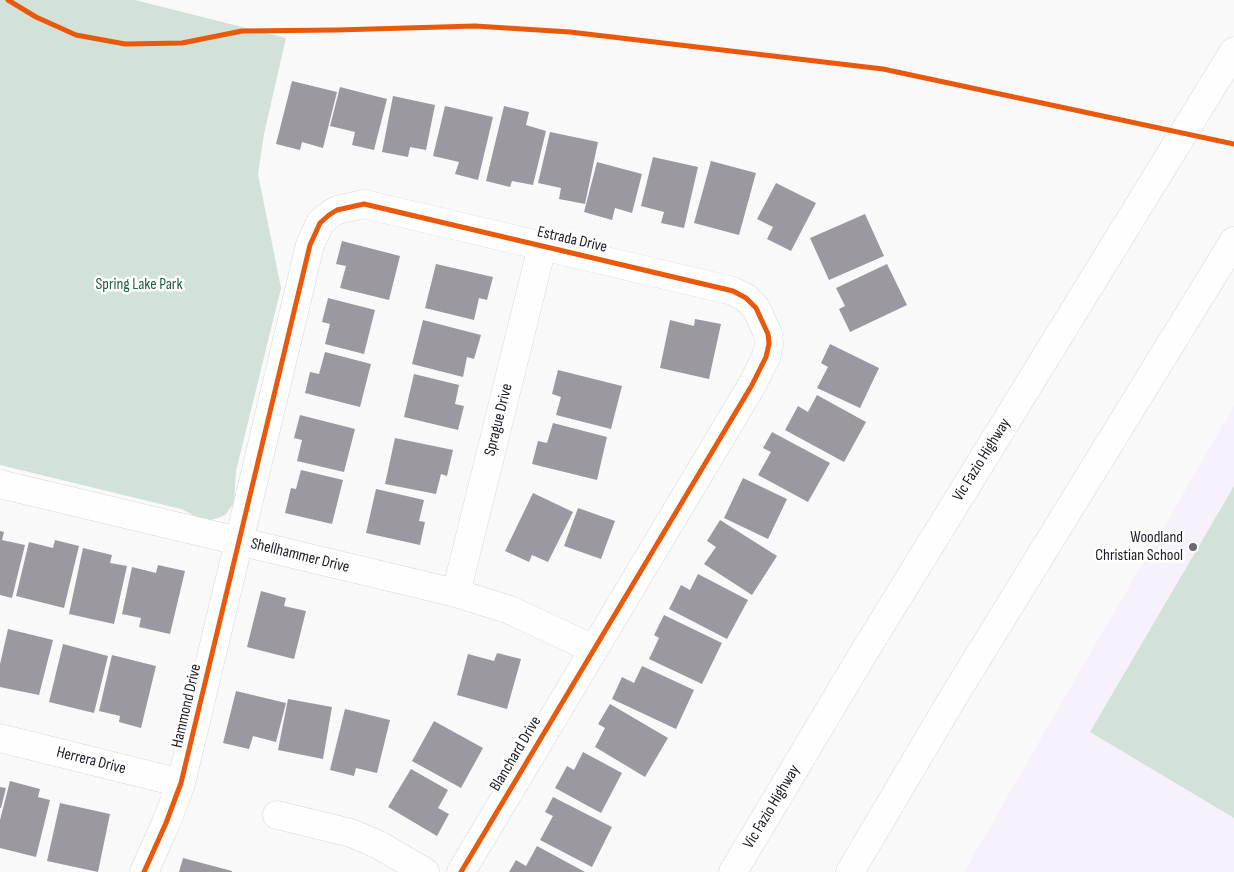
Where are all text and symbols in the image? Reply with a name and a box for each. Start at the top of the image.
street label: Estrada Drive [535,223,609,257]
park label: Spring Lake Park [95,275,183,295]
street label: Sprague Drive [481,382,517,458]
street label: Vic Fazio Highway [949,415,1015,505]
place label: Woodland Christian School [1095,528,1183,566]
street label: Shellhammer Drive [249,534,351,578]
marker: Woodland Christian School [1187,541,1199,553]
street label: Hammond Drive [168,662,206,750]
street label: Blanchard Drive [486,713,546,795]
street label: Herrera Drive [54,743,128,779]
street label: Vic Fazio Highway [739,762,805,852]

